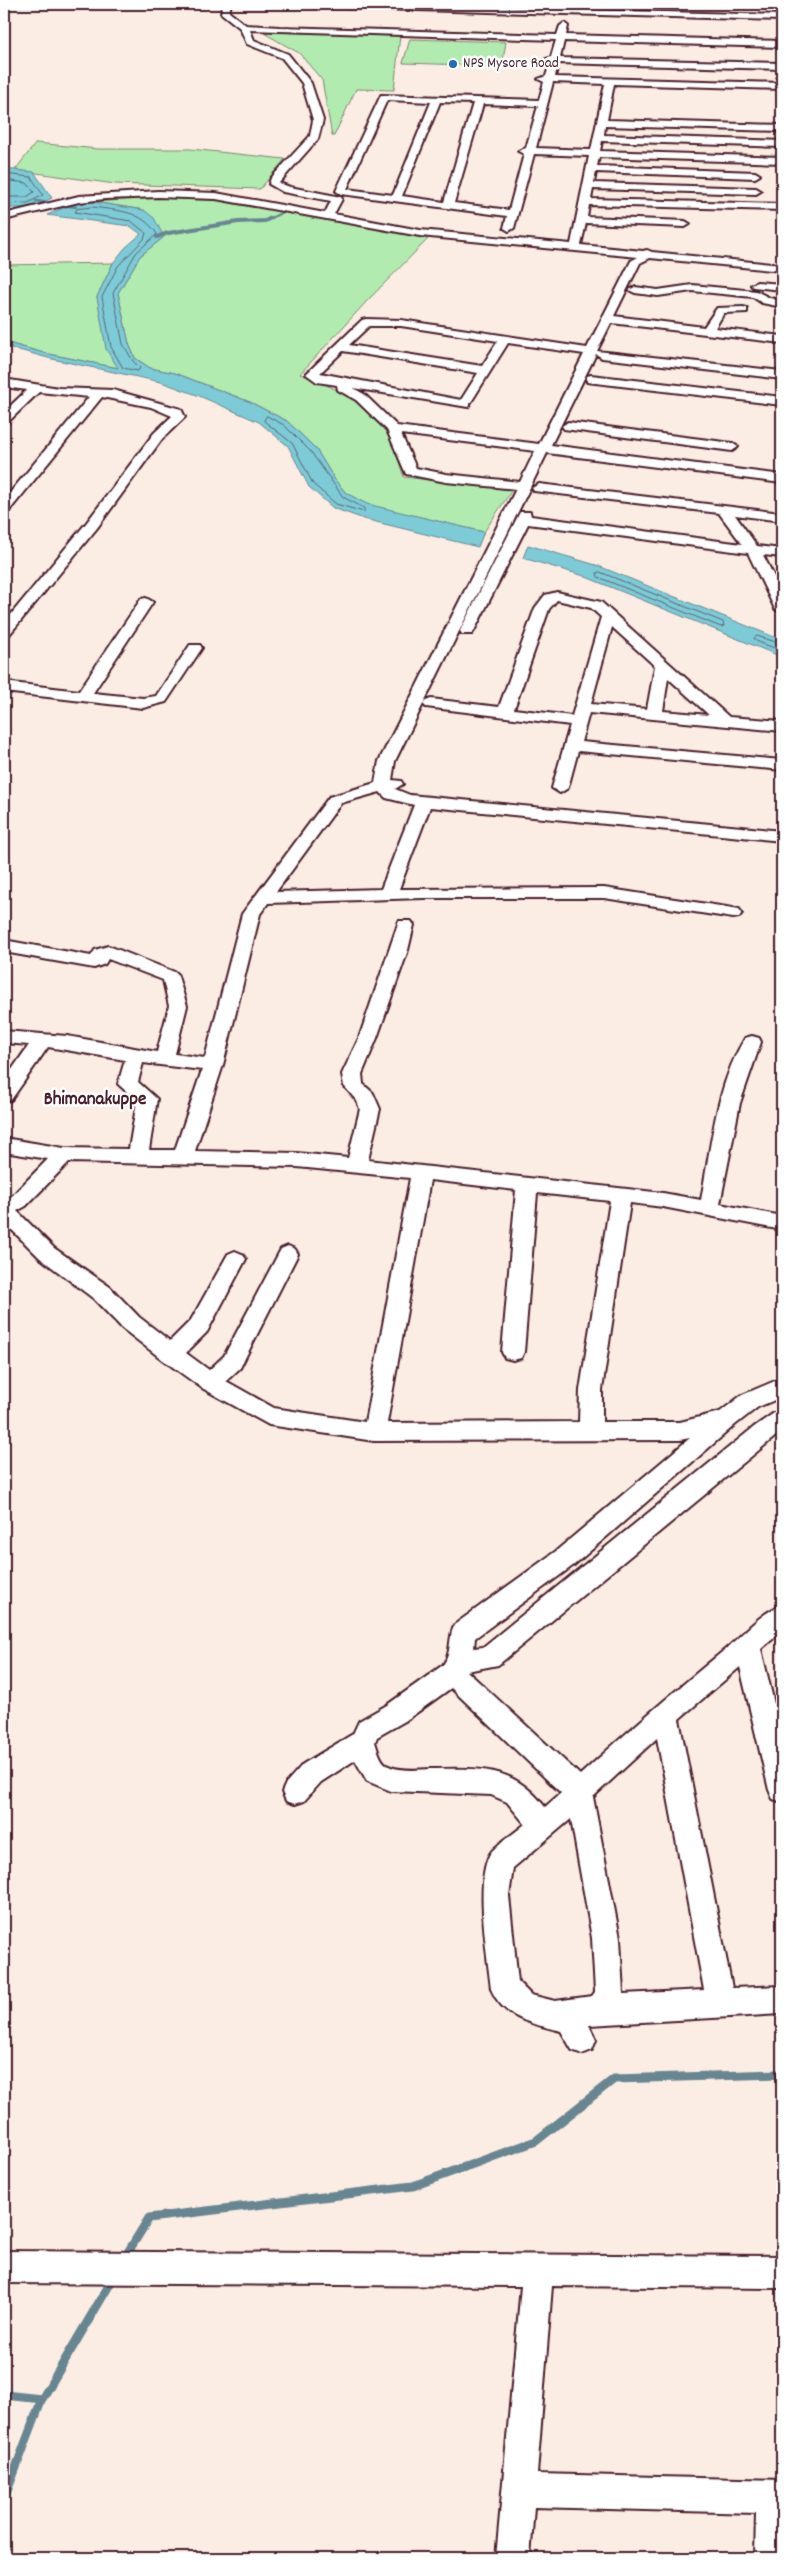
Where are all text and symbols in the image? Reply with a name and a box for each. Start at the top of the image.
place label: NPS Mysore Road [463,53,559,75]
marker: NPS Mysore Road [447,58,459,70]
district label: Bhimanakuppe [44,1087,146,1114]

